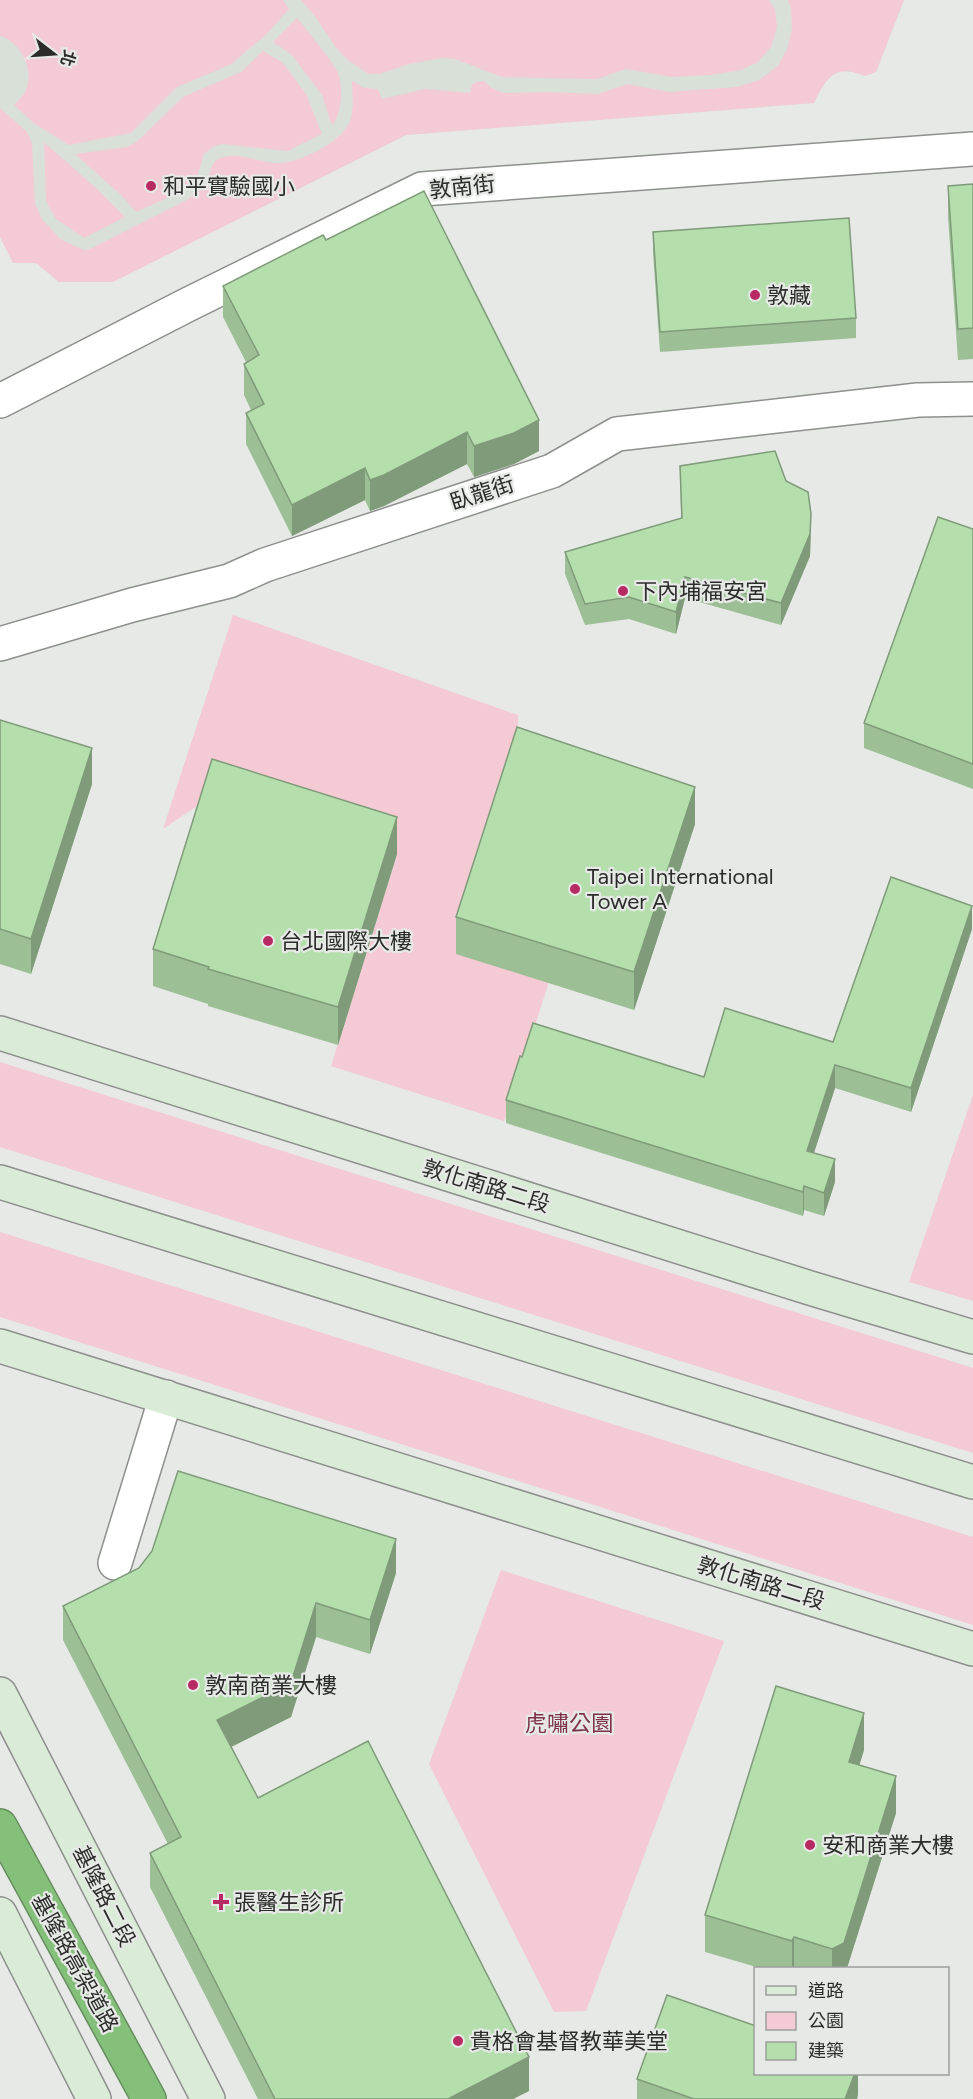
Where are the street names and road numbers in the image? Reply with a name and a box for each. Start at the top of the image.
street label: 敦南街 [428,170,496,204]
street label: 臥龍街 [446,470,518,516]
street label: 敦化南路二段 [419,1154,553,1218]
street label: 敦化南路二段 [694,1551,828,1615]
street label: 基隆路二段 [67,1841,141,1951]
street label: 基隆路高架道路 [26,1889,124,2037]

